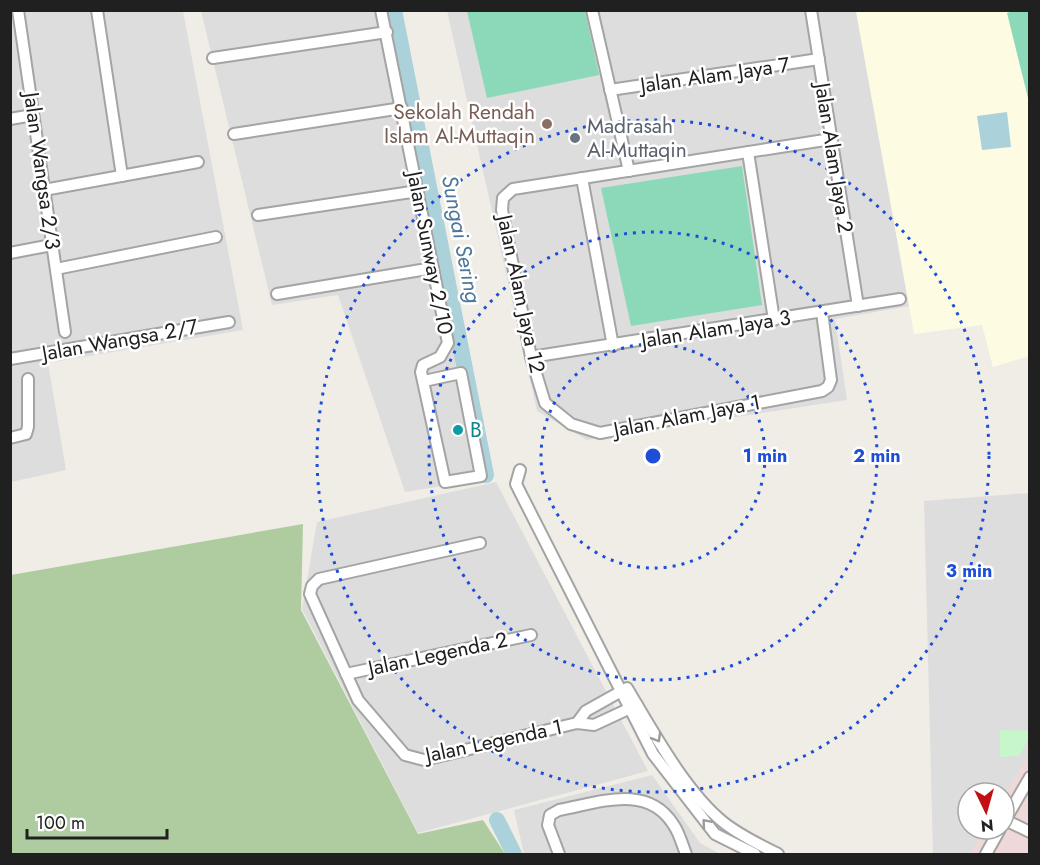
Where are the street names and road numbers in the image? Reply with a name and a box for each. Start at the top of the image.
street label: Jalan Alam Jaya 7 [635,50,792,101]
street label: Jalan Alam Jaya 2 [807,78,861,235]
street label: Jalan Wangsa 2/3 [16,88,68,251]
street label: Jalan Sunway 2/10 [399,166,461,337]
street label: Jalan Alam Jaya 12 [489,209,552,376]
street label: Jalan Alam Jaya 3 [636,302,793,356]
street label: Jalan Wangsa 2/7 [37,312,200,369]
street label: Jalan Alam Jaya 1 [608,387,763,446]
street label: Jalan Legenda 2 [363,625,510,684]
street label: Jalan Legenda 1 [420,712,565,771]

